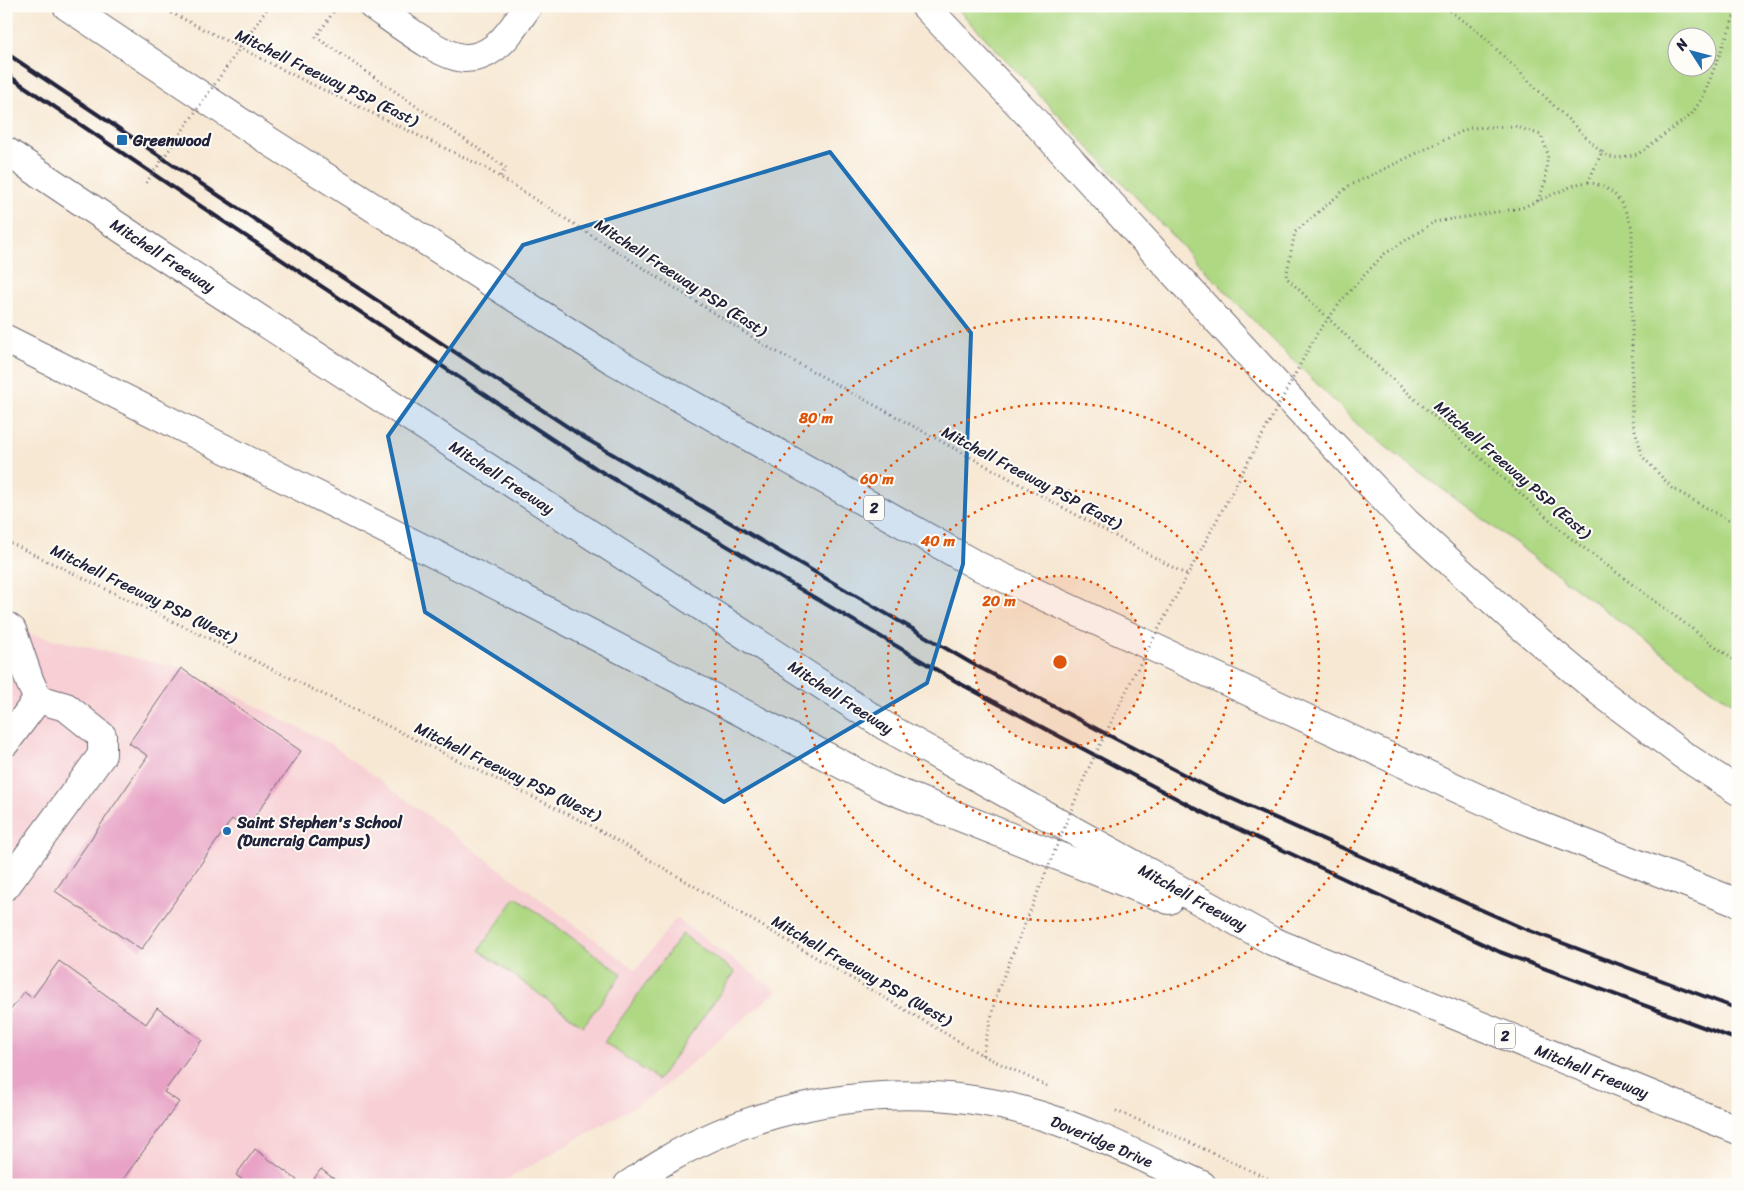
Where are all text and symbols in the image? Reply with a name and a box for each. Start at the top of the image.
street label: Mitchell Freeway PSP (East) [230,20,425,135]
north arrow [1666,28,1716,78]
text: N [1668,33,1695,57]
place label: Greenwood [132,126,212,155]
marker: Greenwood [115,133,129,147]
street label: Mitchell Freeway [104,210,222,301]
street label: Mitchell Freeway PSP (East) [589,211,774,345]
street label: Mitchell Freeway PSP (East) [1427,393,1599,547]
text: 80 m [798,405,833,431]
street label: Mitchell Freeway PSP (East) [936,418,1128,538]
street label: Mitchell Freeway [443,432,561,523]
text: 60 m [859,466,894,492]
road number: 2 [864,496,884,520]
text: 40 m [920,528,956,554]
street label: Mitchell Freeway PSP (West) [46,536,243,652]
text: 20 m [981,588,1016,614]
street label: Mitchell Freeway [782,652,900,743]
centre of rings [1051,653,1069,671]
street label: Mitchell Freeway PSP (West) [410,714,607,830]
place label: Saint Stephen's School (Duncraig Campus) [236,808,403,855]
marker: Saint Stephen's School (Duncraig Campus) [221,825,233,837]
street label: Mitchell Freeway [1133,855,1253,940]
street label: Mitchell Freeway PSP (West) [766,907,959,1035]
road number: 2 [1495,1024,1515,1048]
street label: Mitchell Freeway [1530,1035,1654,1108]
street label: Doveridge Drive [1046,1107,1158,1176]

